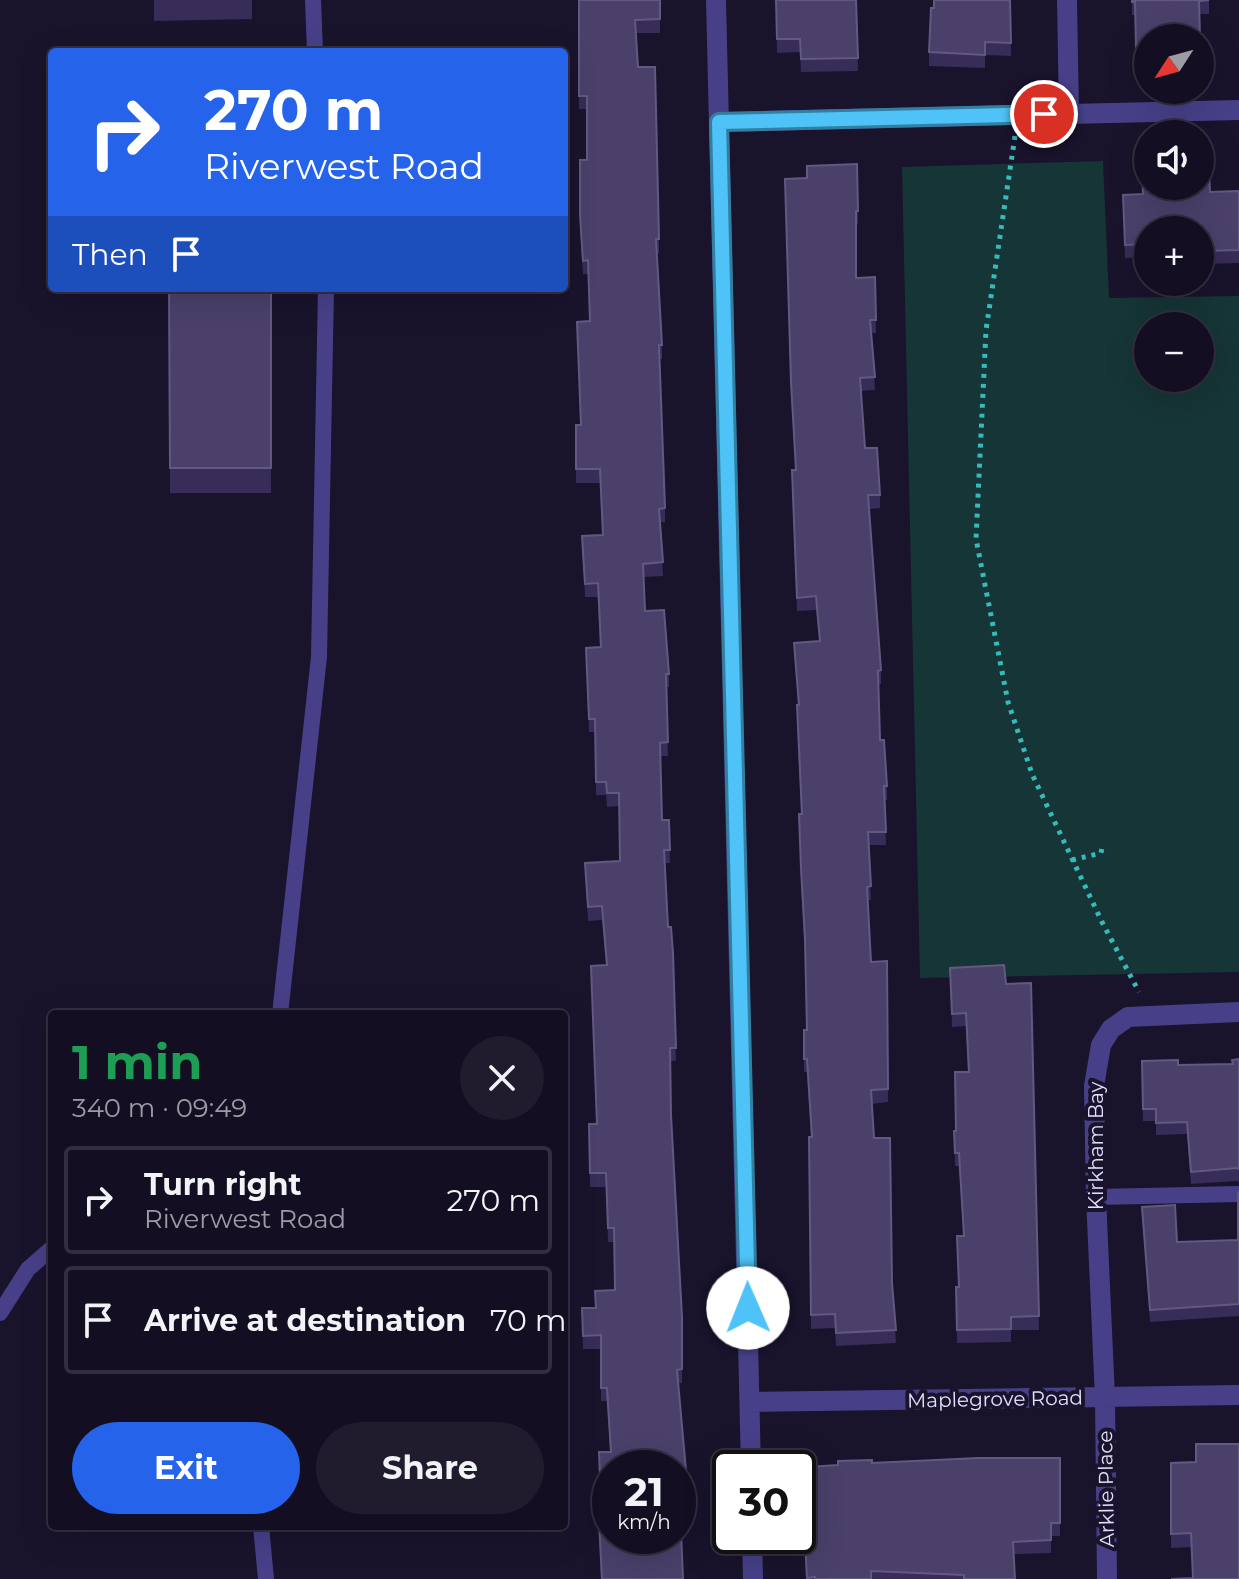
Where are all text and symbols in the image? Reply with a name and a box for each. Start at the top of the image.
north arrow [1134,24,1214,104]
map controls [1134,24,1214,392]
text: 270 m [204,76,383,144]
icon: right [72,80,176,184]
pin [1010,80,1078,148]
icon: arrive [1022,92,1066,136]
button: sound [1134,120,1214,200]
text: Riverwest Road [204,144,484,188]
button: + [1134,216,1214,296]
icon: arrive [164,232,208,276]
text: Then [72,236,148,273]
button: − [1134,312,1214,392]
text: 1 min [72,1033,202,1091]
button: close [460,1036,544,1120]
street label: Kirkham Bay [1084,1082,1108,1210]
text: 340 m · 09:49 [72,1092,247,1124]
text: Turn right [144,1166,301,1203]
icon: right [76,1178,120,1222]
text: 270 m [446,1182,540,1219]
text: Riverwest Road [144,1203,346,1235]
position arrow [706,1266,790,1350]
icon: arrive [76,1298,120,1342]
text: Arrive at destination [144,1302,466,1339]
text: 70 m [490,1302,567,1339]
street label: Maplegrove Road [907,1385,1083,1413]
button: Exit [72,1422,300,1514]
button: Share [316,1422,544,1514]
street label: Arklie Place [1093,1430,1119,1548]
speed limit sign: 30 [712,1450,816,1554]
text: 21 [624,1467,664,1516]
text: km/h [617,1510,671,1534]

